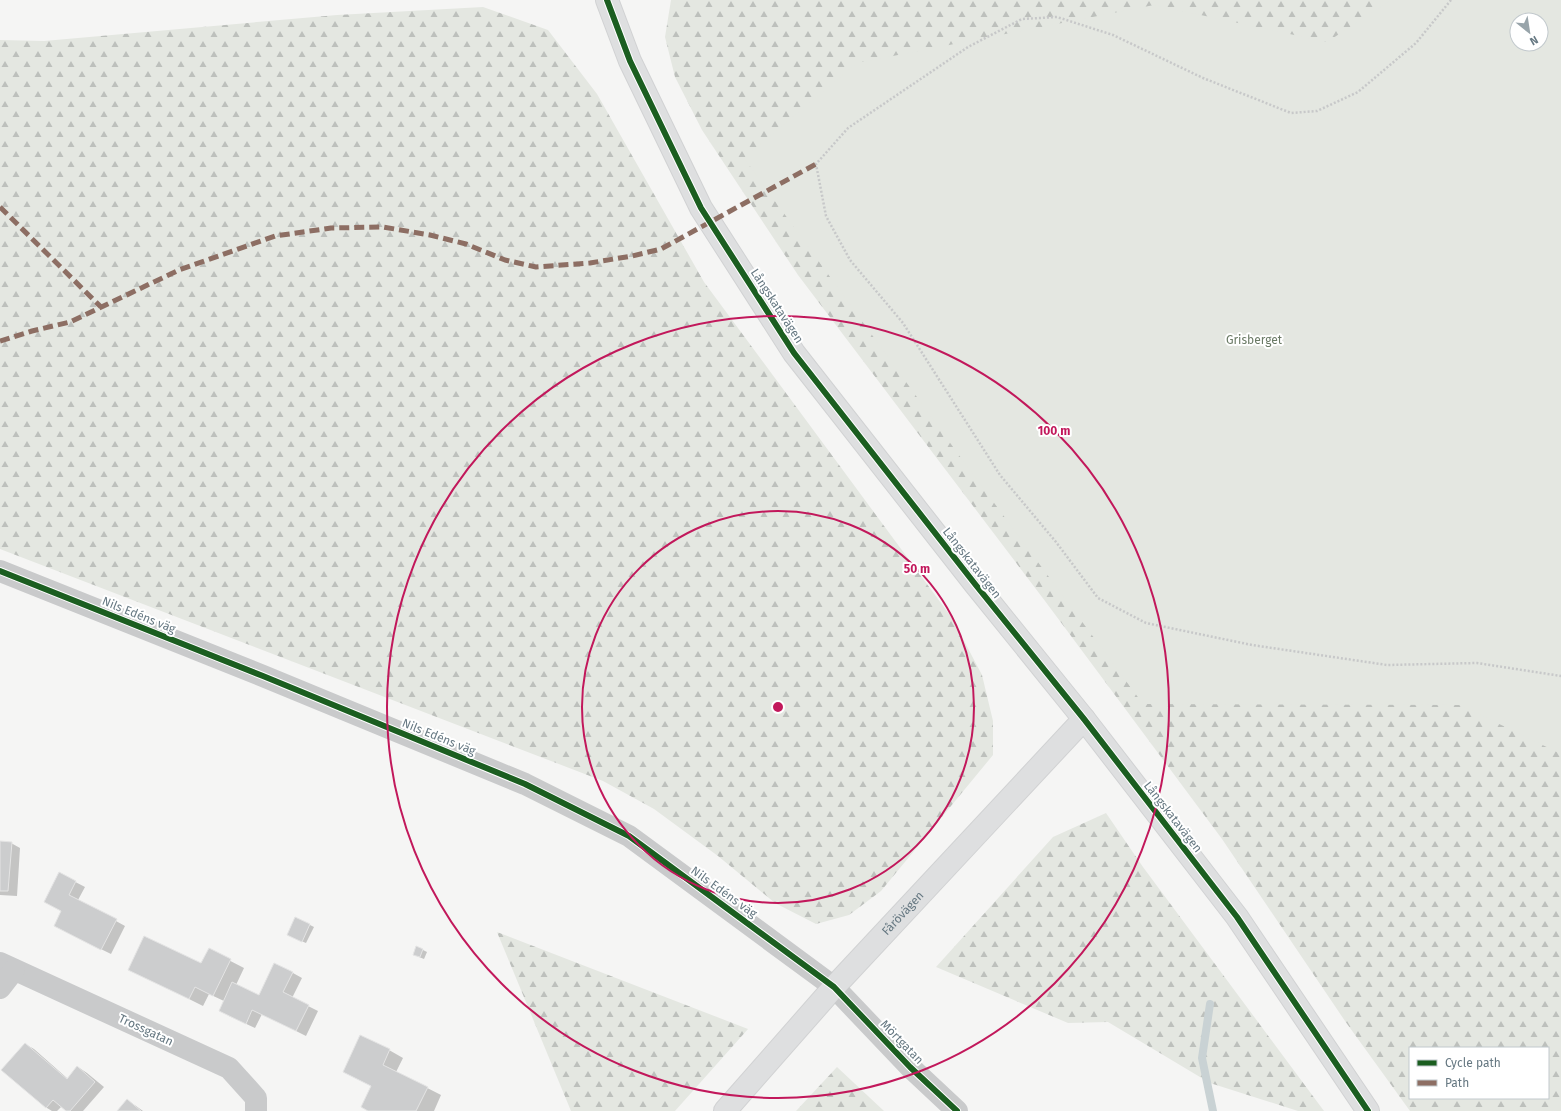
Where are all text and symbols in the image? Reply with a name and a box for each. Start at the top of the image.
north arrow [1509,12,1549,52]
text: N [1527,33,1540,48]
street label: Långskatavägen [748,266,806,346]
park label: Grisberget [1226,333,1283,347]
text: 100 m [1038,424,1070,438]
street label: Långskatavägen [940,525,1004,601]
text: 50 m [904,562,930,576]
street label: Nils Edéns väg [100,594,178,636]
centre of rings [771,700,785,714]
street label: Nils Edéns väg [400,716,478,758]
street label: Långskatavägen [1141,779,1205,855]
street label: Nils Edéns väg [688,863,760,921]
street label: Fårövägen [879,888,927,938]
street label: Trossgatan [117,1011,175,1049]
street label: Mörtgatan [878,1017,926,1067]
legend [1409,1047,1549,1099]
text: Cycle path [1445,1056,1501,1070]
text: Path [1445,1076,1469,1090]

